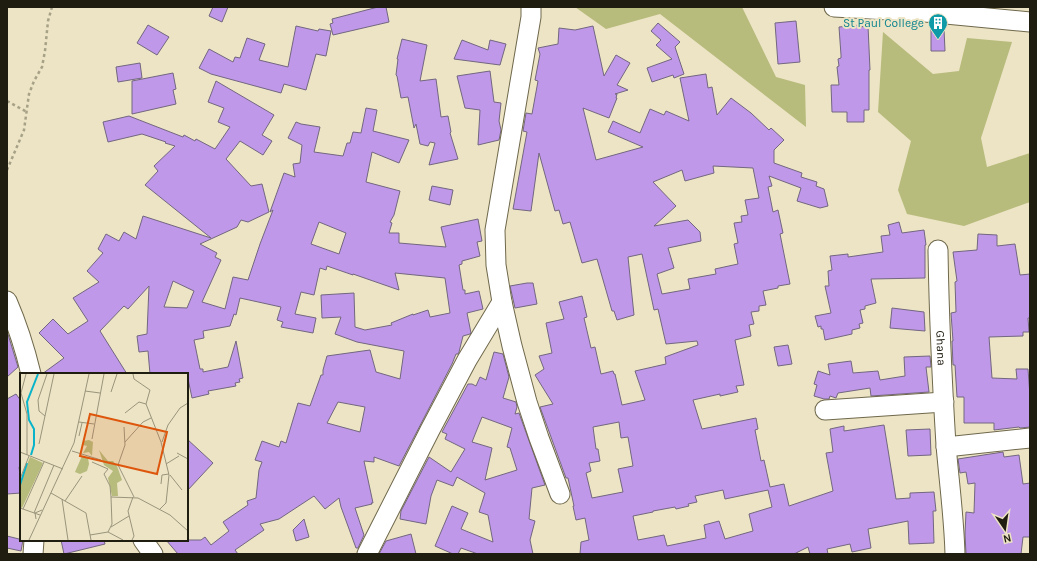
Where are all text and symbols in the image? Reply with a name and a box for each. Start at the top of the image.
building icon: St Paul College [927,12,949,40]
place label: St Paul College [843,16,924,30]
street label: Ghana [933,330,949,366]
inset map [20,373,188,541]
north arrow [985,509,1025,549]
text: N [1002,531,1012,545]

